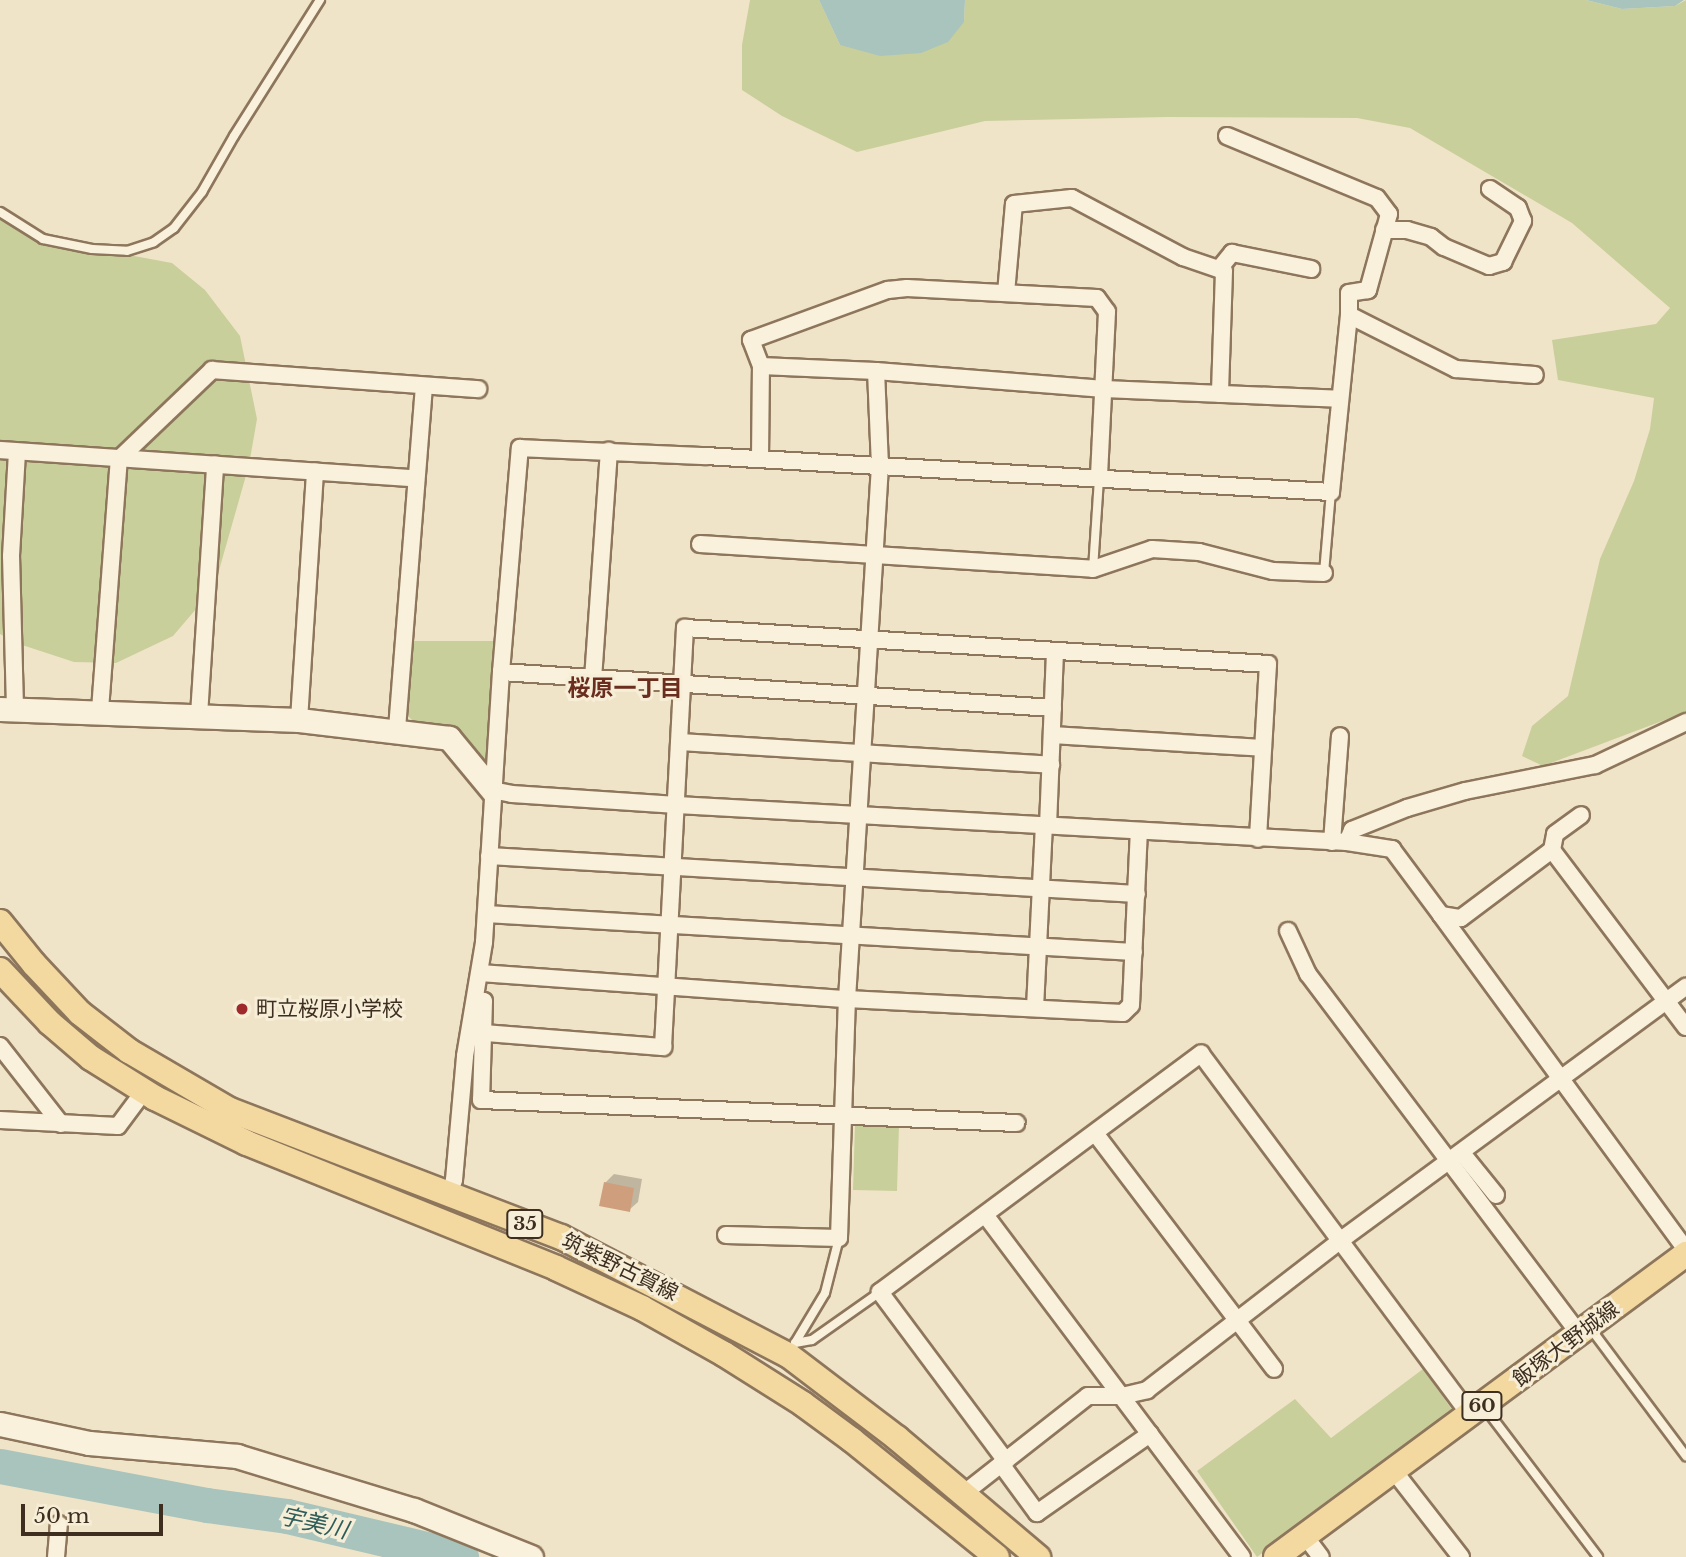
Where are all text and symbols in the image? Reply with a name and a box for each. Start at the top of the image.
district label: 桜原一丁目 [568,674,682,702]
place label: 町立桜原小学校 [256,996,403,1022]
marker: 町立桜原小学校 [234,1001,250,1017]
road number: 35 [506,1208,544,1240]
street label: 筑紫野古賀線 [558,1228,682,1306]
street label: 飯塚大野城線 [1508,1296,1624,1392]
road number: 60 [1461,1390,1503,1422]
scale bar [24,1490,166,1534]
water label: 宇美川 [277,1502,351,1544]
text: 50 m [34,1503,89,1529]

